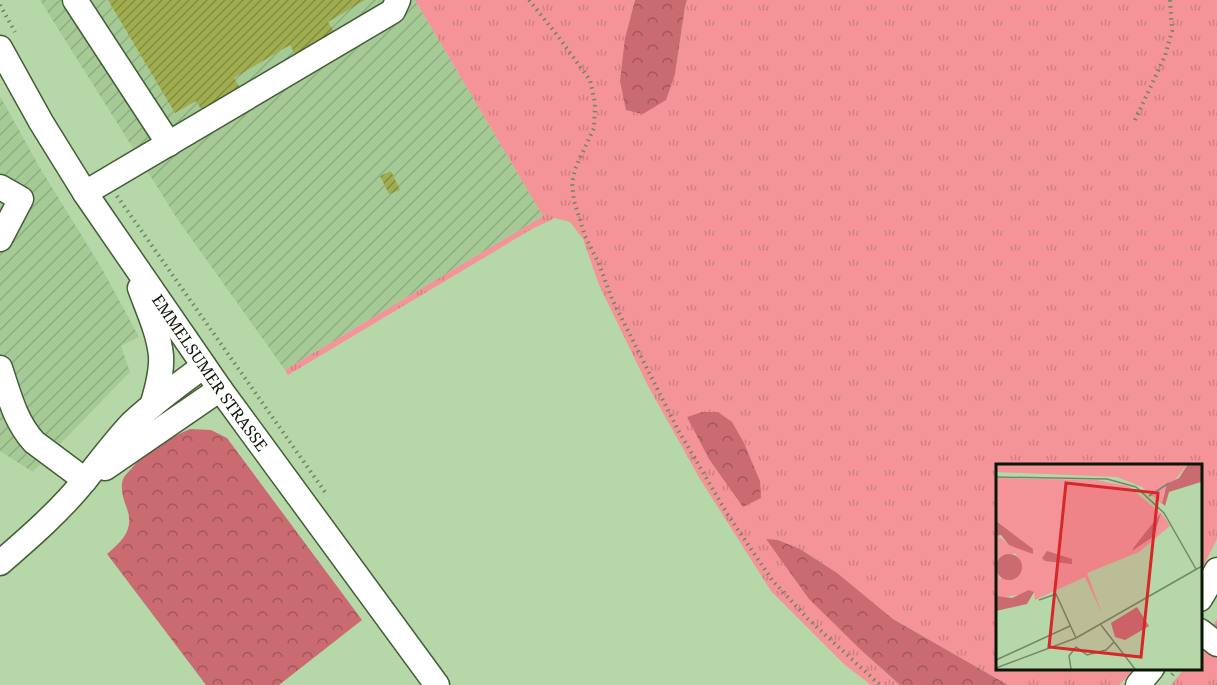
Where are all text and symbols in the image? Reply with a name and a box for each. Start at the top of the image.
street label: EMMELSUMER STRASSE [147,290,273,456]
inset map [996,464,1202,670]

